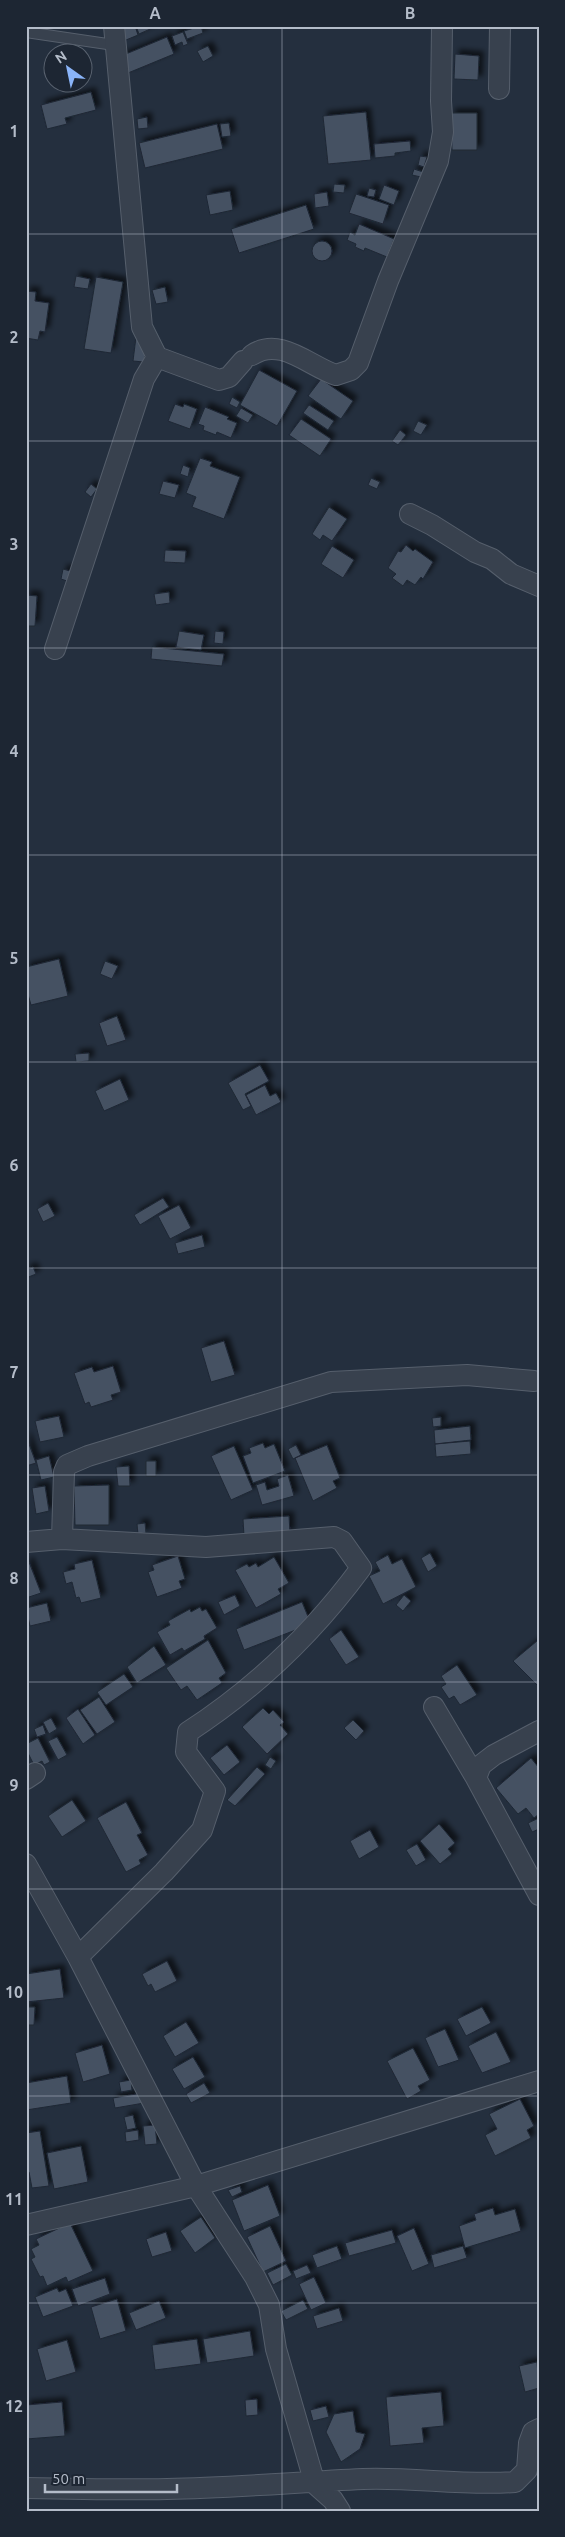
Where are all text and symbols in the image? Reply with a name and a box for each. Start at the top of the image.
text: A [149,4,161,22]
text: B [405,4,415,22]
north arrow [42,42,92,92]
text: N [52,48,70,67]
text: 1 [9,122,19,140]
text: 2 [9,328,19,346]
text: 3 [9,535,19,553]
text: 4 [9,742,19,760]
text: 5 [9,949,19,967]
text: 6 [9,1156,19,1174]
text: 7 [9,1363,19,1381]
text: 8 [9,1569,19,1587]
text: 9 [9,1776,19,1794]
text: 10 [5,1983,23,2001]
text: 11 [5,2190,23,2208]
text: 12 [5,2397,23,2415]
scale bar [45,2462,178,2494]
text: 50 m [52,2470,85,2487]

